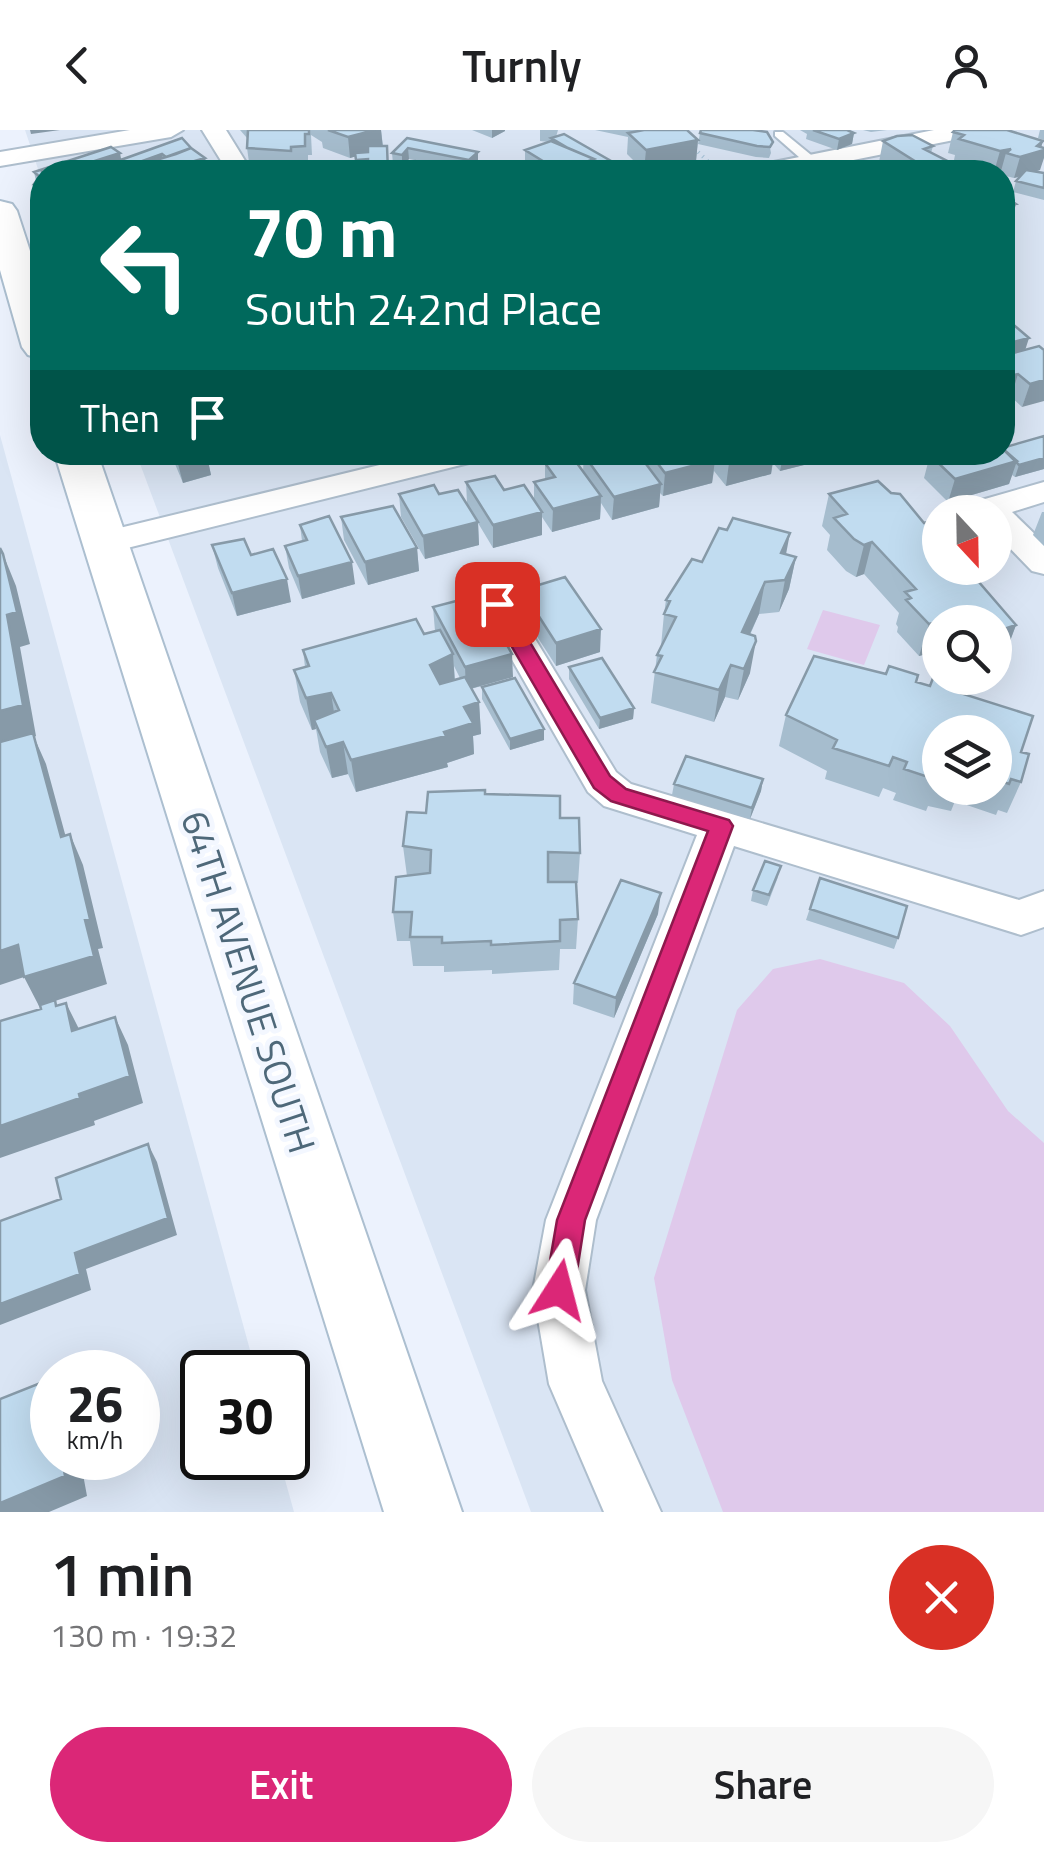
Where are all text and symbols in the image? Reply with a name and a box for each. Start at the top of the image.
text: Turnly [462,31,582,99]
icon: back [50,38,105,93]
icon: person [939,38,994,93]
text: 70 m [245,178,398,284]
icon: left [80,200,210,330]
text: South 242nd Place [245,274,602,342]
text: Then [80,389,160,447]
icon: arrive [180,390,235,445]
north arrow [922,495,1012,585]
map controls [922,495,1012,805]
pin [455,562,540,647]
icon: arrive [470,577,525,632]
button: search [922,605,1012,695]
button: layers [922,715,1012,805]
street label: 64TH AVENUE SOUTH [166,803,332,1160]
position arrow [507,1238,611,1342]
speed limit sign: 30 [180,1350,310,1480]
text: 26 [67,1365,123,1441]
text: km/h [67,1421,123,1459]
text: 1 min [50,1528,194,1619]
button: close [889,1545,994,1650]
text: 130 m · 19:32 [50,1611,237,1659]
button: Exit [50,1727,512,1842]
button: Share [532,1727,994,1842]

